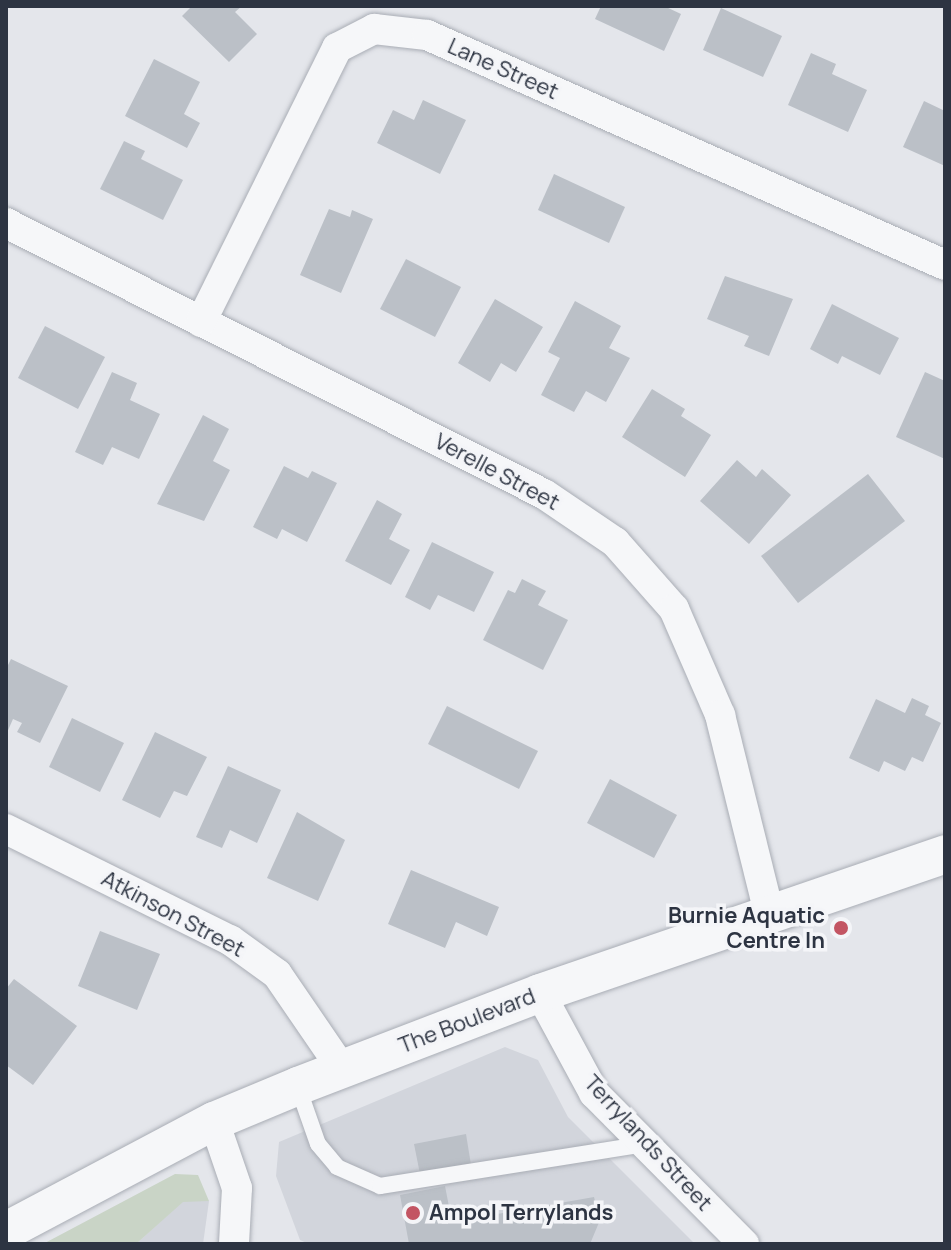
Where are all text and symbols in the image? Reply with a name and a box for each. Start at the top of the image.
street label: Lane Street [444,33,562,105]
street label: Verelle Street [430,428,564,516]
street label: Atkinson Street [97,865,249,963]
place label: Burnie Aquatic Centre In [668,902,825,954]
marker: Burnie Aquatic Centre In [832,919,850,937]
street label: The Boulevard [395,983,539,1059]
street label: Terrylands Street [579,1070,717,1216]
place label: Ampol Terrylands [429,1200,613,1226]
marker: Ampol Terrylands [404,1204,422,1222]

